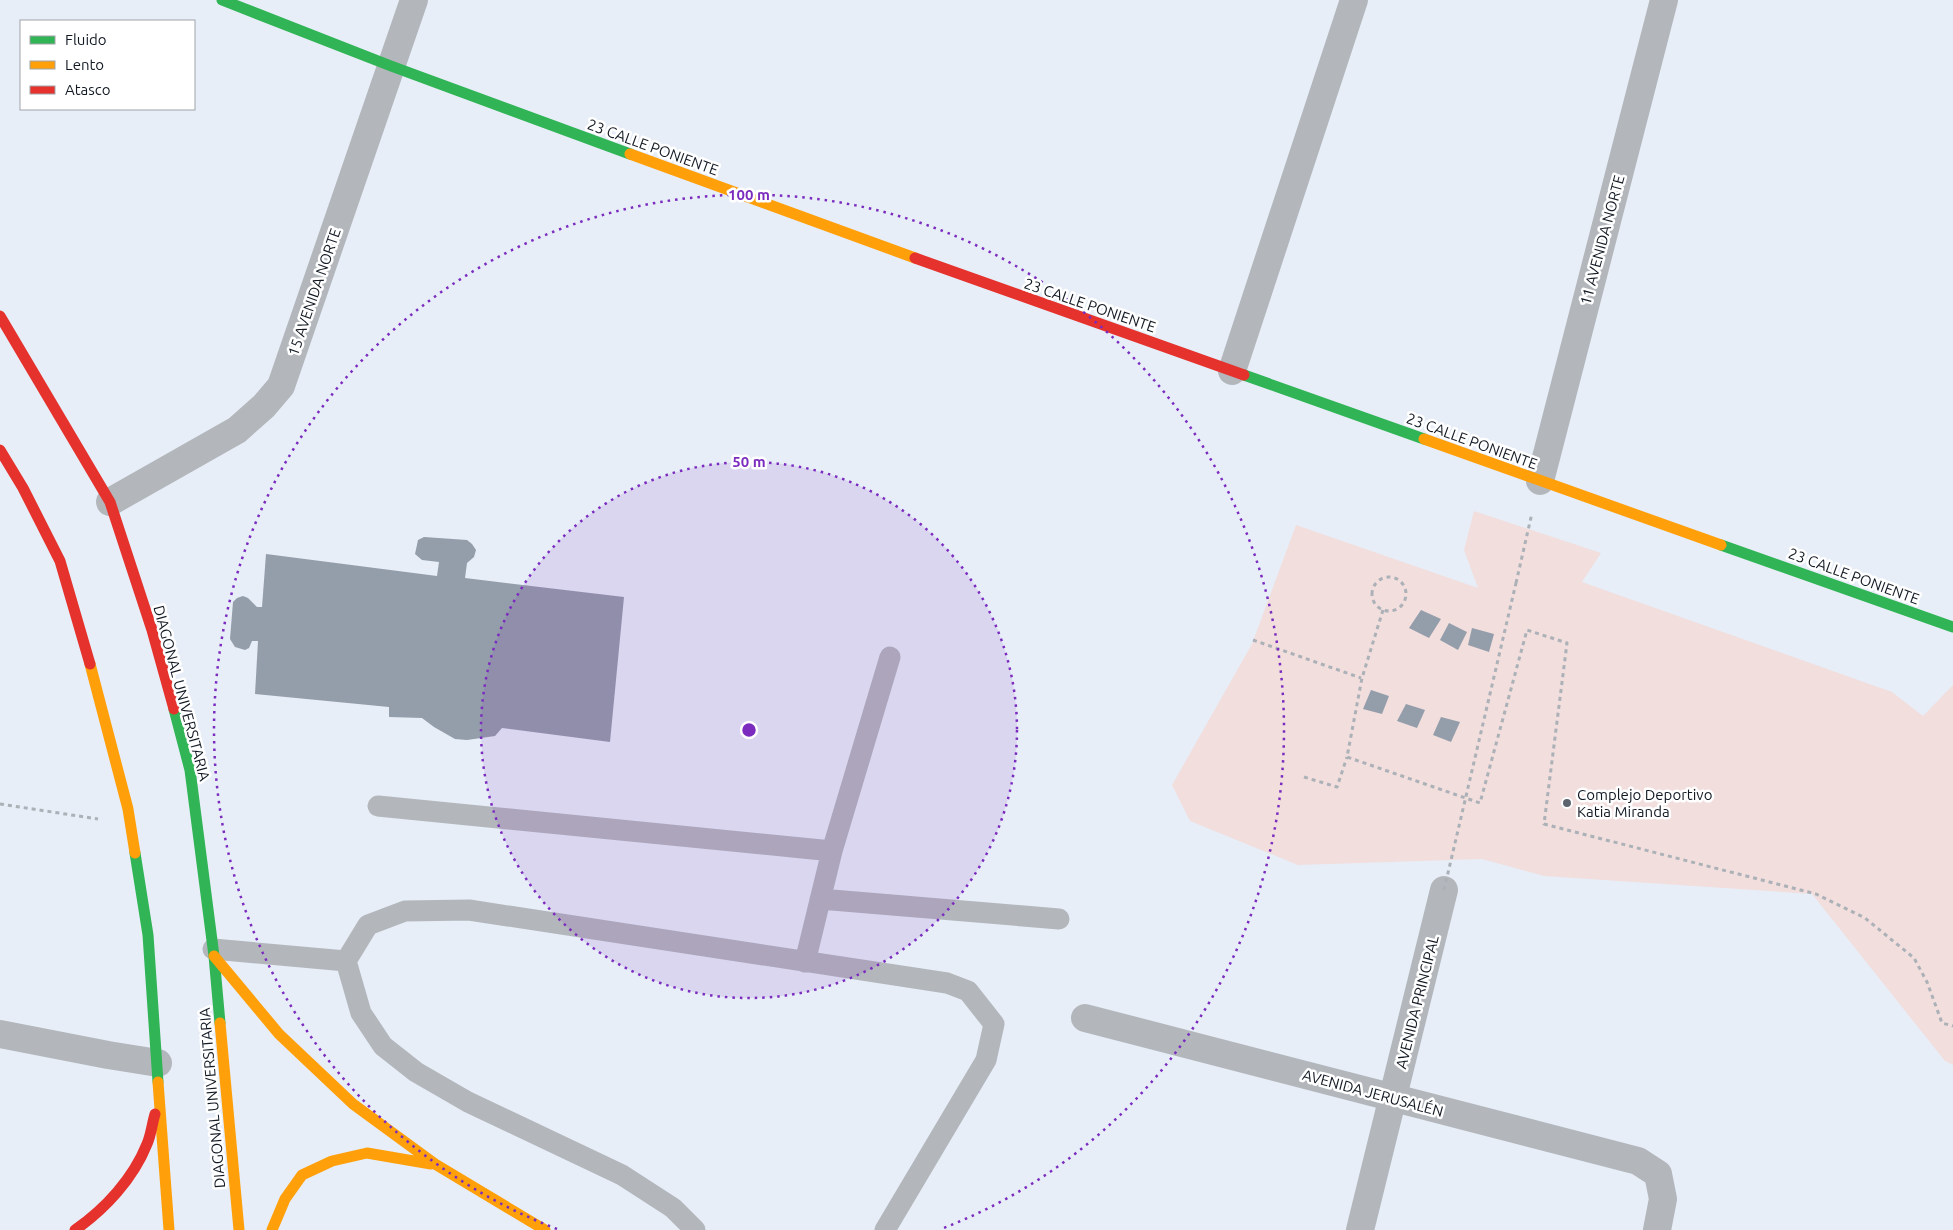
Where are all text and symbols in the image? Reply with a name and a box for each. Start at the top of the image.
legend [20,20,195,110]
text: Fluido [65,31,107,48]
text: Lento [65,56,104,73]
text: Atasco [65,81,111,98]
street label: 23 CALLE PONIENTE [585,115,721,179]
street label: 11 AVENIDA NORTE [1576,173,1628,307]
text: 100 m [728,186,770,203]
street label: 15 AVENIDA NORTE [284,226,344,358]
street label: 23 CALLE PONIENTE [1022,275,1158,335]
street label: 23 CALLE PONIENTE [1404,409,1540,473]
text: 50 m [732,453,766,470]
street label: 23 CALLE PONIENTE [1786,544,1922,608]
street label: DIAGONAL UNIVERSITARIA [150,603,214,783]
centre of rings [740,721,758,739]
place label: Complejo Deportivo Katia Miranda [1577,786,1712,820]
marker: Complejo Deportivo Katia Miranda [1561,797,1573,809]
street label: AVENIDA PRINCIPAL [1392,933,1442,1070]
street label: DIAGONAL UNIVERSITARIA [196,1007,228,1189]
street label: AVENIDA JERUSALÉN [1301,1066,1445,1120]

